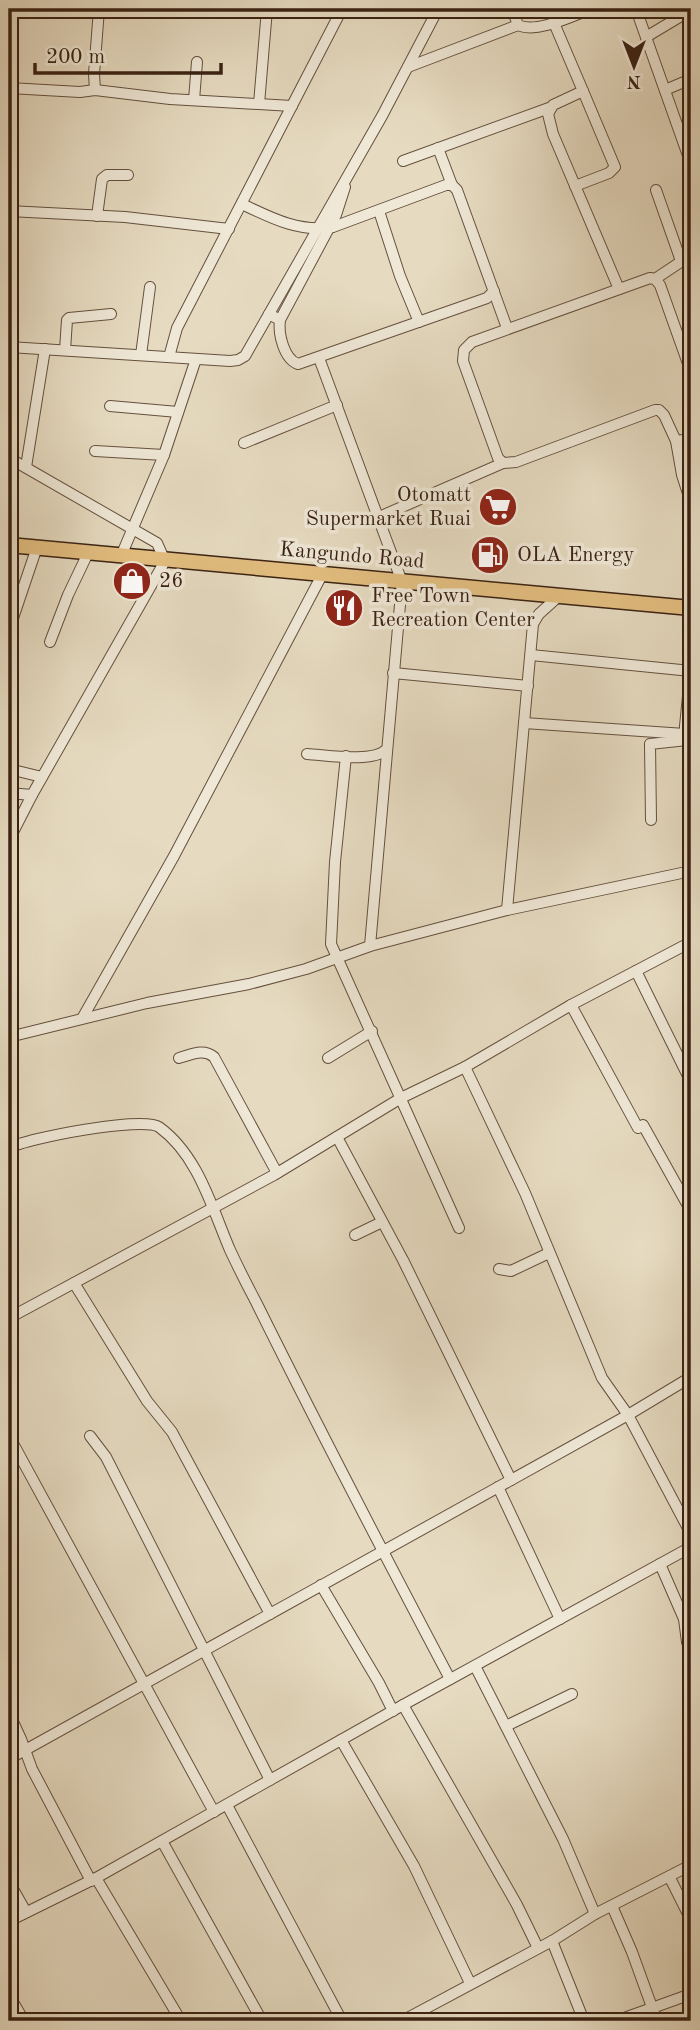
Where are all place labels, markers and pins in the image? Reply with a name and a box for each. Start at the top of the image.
place label: Otomatt Supermarket Ruai [306,485,471,530]
supermarket icon: Otomatt Supermarket Ruai [477,486,519,528]
fuel station icon: OLA Energy [469,534,511,576]
place label: OLA Energy [517,545,634,566]
shop icon: 26 [111,560,153,602]
place label: 26 [159,571,183,592]
place label: Free Town Recreation Center [371,586,535,631]
restaurant icon: Free Town Recreation Center [323,587,365,629]

